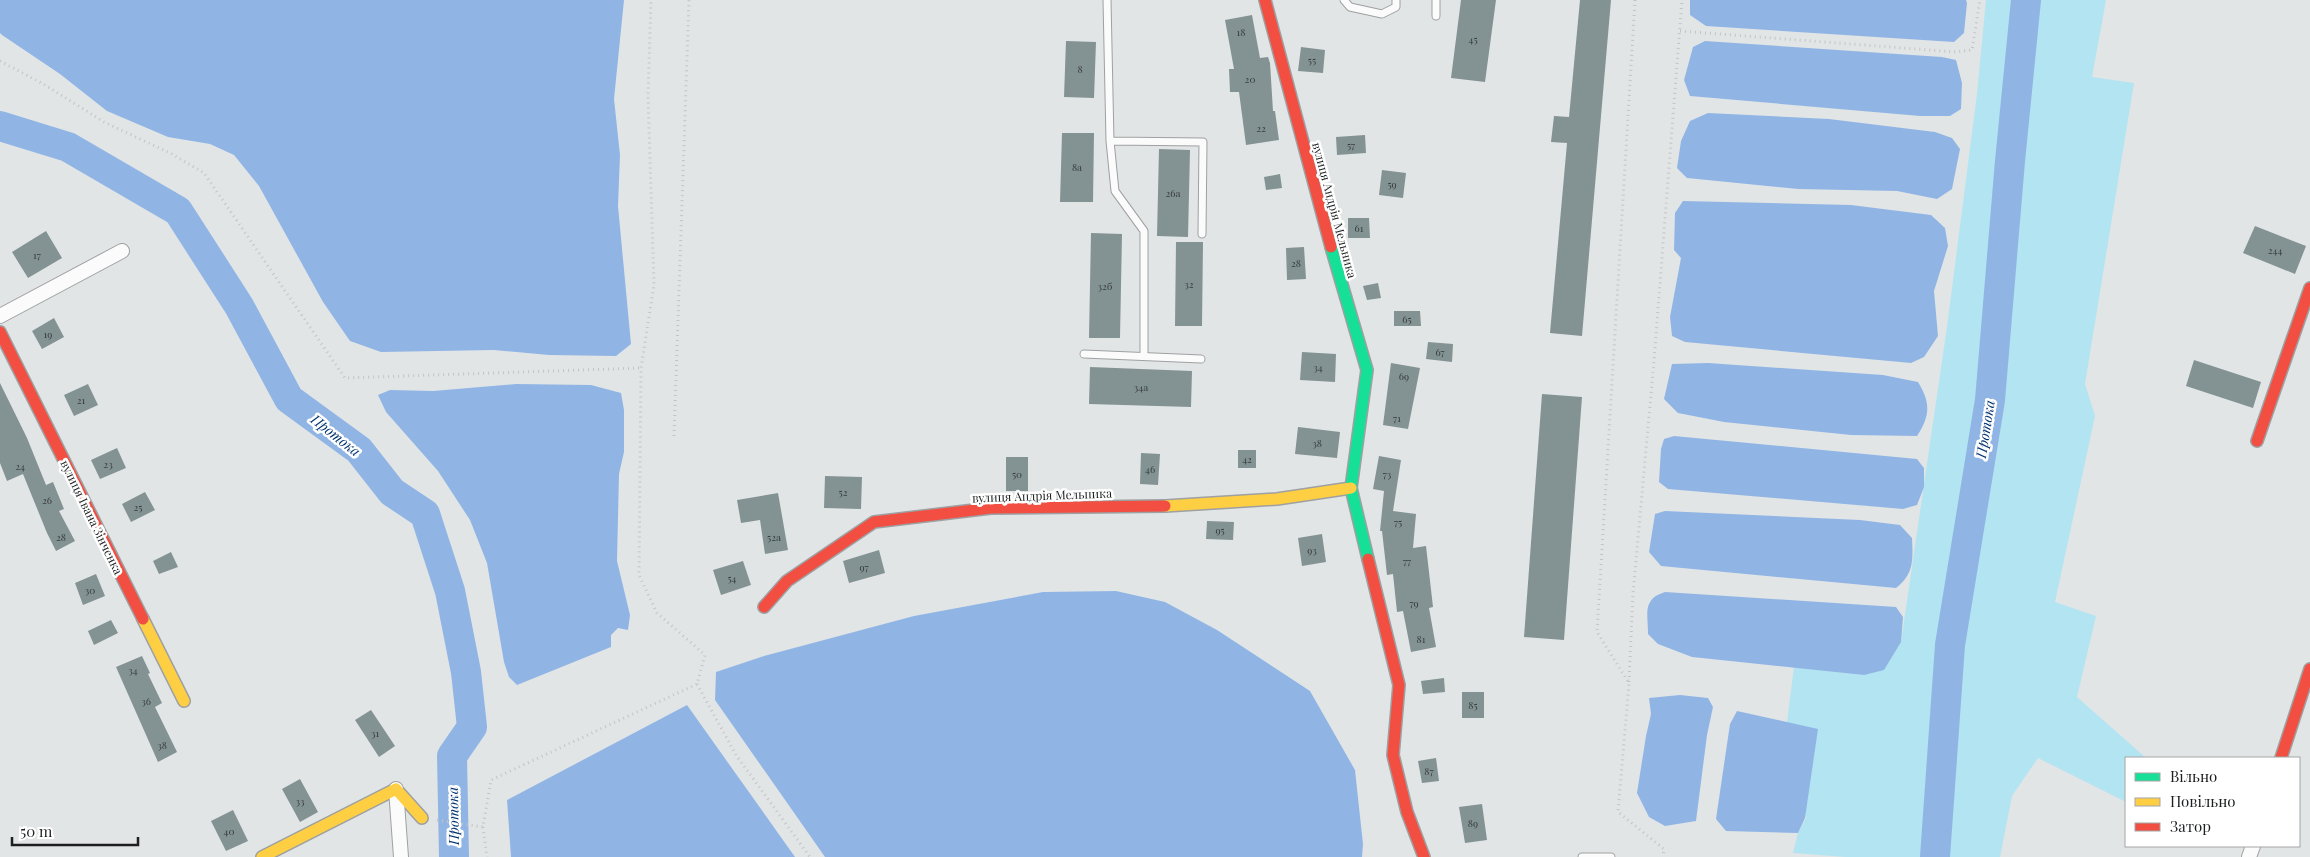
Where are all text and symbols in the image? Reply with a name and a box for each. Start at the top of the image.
house number: 18 [1237,25,1245,39]
house number: 45 [1468,32,1478,46]
house number: 55 [1308,53,1316,67]
house number: 8 [1077,62,1083,76]
house number: 20 [1245,72,1255,86]
house number: 22 [1256,121,1266,135]
house number: 57 [1347,138,1355,152]
street label: вулиця Андрія Мельника [1309,140,1361,280]
house number: 8а [1072,160,1082,174]
house number: 59 [1387,177,1397,191]
house number: 26а [1166,186,1180,200]
house number: 61 [1355,221,1364,235]
house number: 244 [2268,243,2282,257]
house number: 17 [33,248,41,262]
house number: 28 [1291,256,1301,270]
house number: 32 [1184,277,1194,291]
house number: 32б [1098,279,1113,293]
house number: 65 [1402,312,1412,326]
house number: 19 [44,327,52,341]
house number: 67 [1435,345,1445,359]
house number: 34 [1313,360,1323,374]
house number: 69 [1399,369,1409,383]
house number: 34а [1134,380,1148,394]
house number: 21 [77,393,86,407]
water label: Протока [1971,399,1999,460]
water label: Протока [306,409,365,460]
house number: 71 [1393,411,1401,425]
house number: 38 [1312,436,1322,450]
house number: 42 [1242,452,1252,466]
street label: вулиця Івана Зінченка [57,457,127,577]
house number: 23 [103,457,113,471]
house number: 24 [15,459,25,473]
house number: 46 [1145,462,1155,476]
house number: 50 [1012,467,1022,481]
house number: 73 [1383,467,1392,481]
house number: 52 [839,485,848,499]
street label: вулиця Андрія Мельника [972,485,1112,505]
house number: 26 [42,493,52,507]
house number: 25 [134,500,142,514]
house number: 75 [1394,515,1402,529]
house number: 95 [1215,523,1225,537]
house number: 28 [56,530,66,544]
house number: 52а [767,530,781,544]
house number: 93 [1307,543,1317,557]
house number: 77 [1403,554,1411,568]
house number: 97 [859,560,869,574]
house number: 54 [727,571,737,585]
house number: 30 [85,583,95,597]
house number: 79 [1409,596,1419,610]
house number: 81 [1417,632,1426,646]
house number: 34 [128,663,138,677]
house number: 36 [141,694,151,708]
house number: 85 [1468,698,1478,712]
house number: 31 [371,726,379,740]
house number: 38 [157,738,167,752]
legend [2125,757,2300,847]
house number: 87 [1424,764,1434,778]
text: Вільно [2170,766,2217,786]
water label: Протока [443,787,463,846]
text: Повільно [2170,791,2236,811]
house number: 33 [295,794,305,808]
scale bar [12,814,139,846]
house number: 89 [1468,816,1478,830]
text: Затор [2170,816,2211,836]
text: 50 m [20,821,53,841]
house number: 40 [224,824,234,838]

